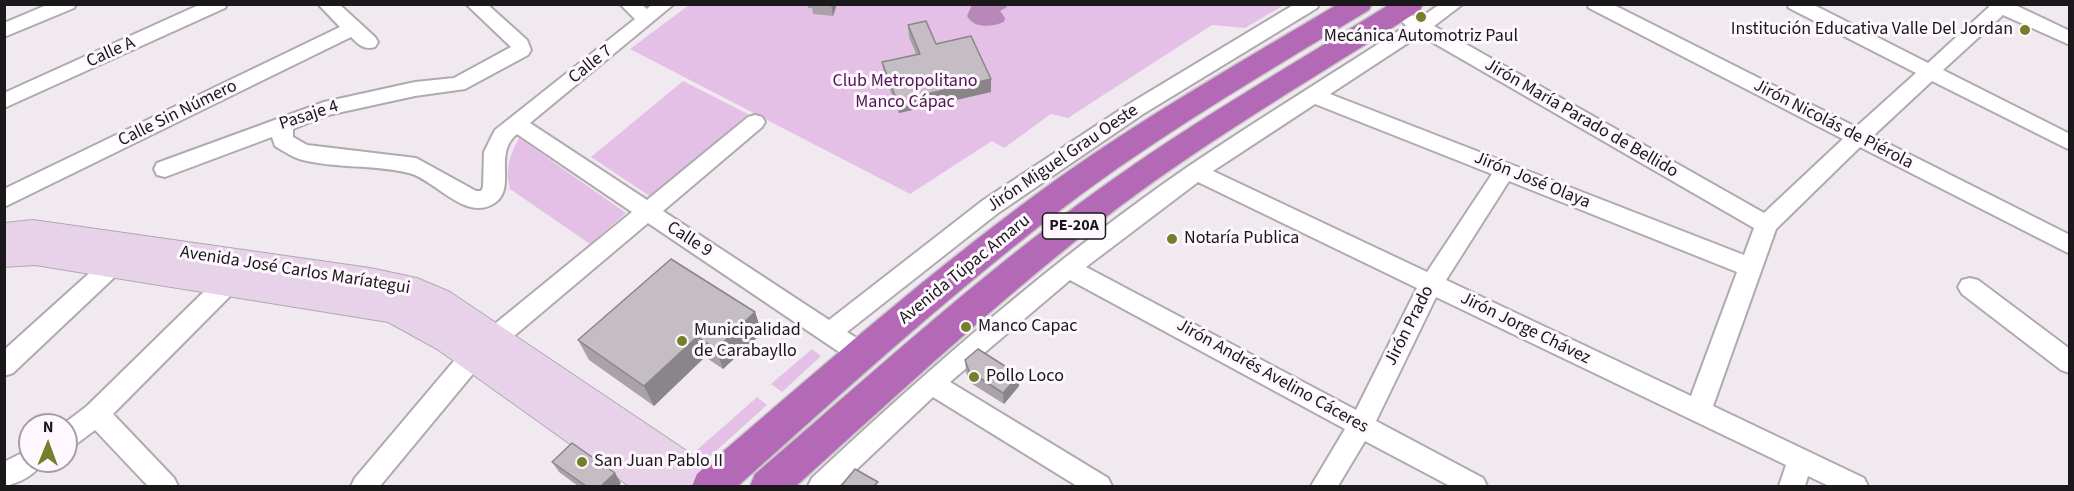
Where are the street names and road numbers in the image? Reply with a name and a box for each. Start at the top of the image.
street label: Calle A [83,33,139,73]
street label: Calle 7 [565,41,617,89]
street label: Jirón María Parado de Bellido [1480,55,1682,183]
street label: Jirón Nicolás de Piérola [1750,75,1916,175]
street label: Calle Sin Número [115,76,241,152]
street label: Pasaje 4 [277,96,341,136]
street label: Jirón Miguel Grau Oeste [983,100,1143,218]
street label: Jirón José Olaya [1471,148,1593,214]
street label: Avenida Túpac Amaru [895,210,1035,330]
road number: PE-20A [1042,213,1106,239]
street label: Calle 9 [662,217,716,263]
street label: Avenida José Carlos Maríategui [178,242,412,300]
street label: Jirón Prado [1381,282,1439,370]
street label: Jirón Jorge Chávez [1456,288,1594,370]
street label: Jirón Andrés Avelino Cáceres [1172,315,1372,439]

